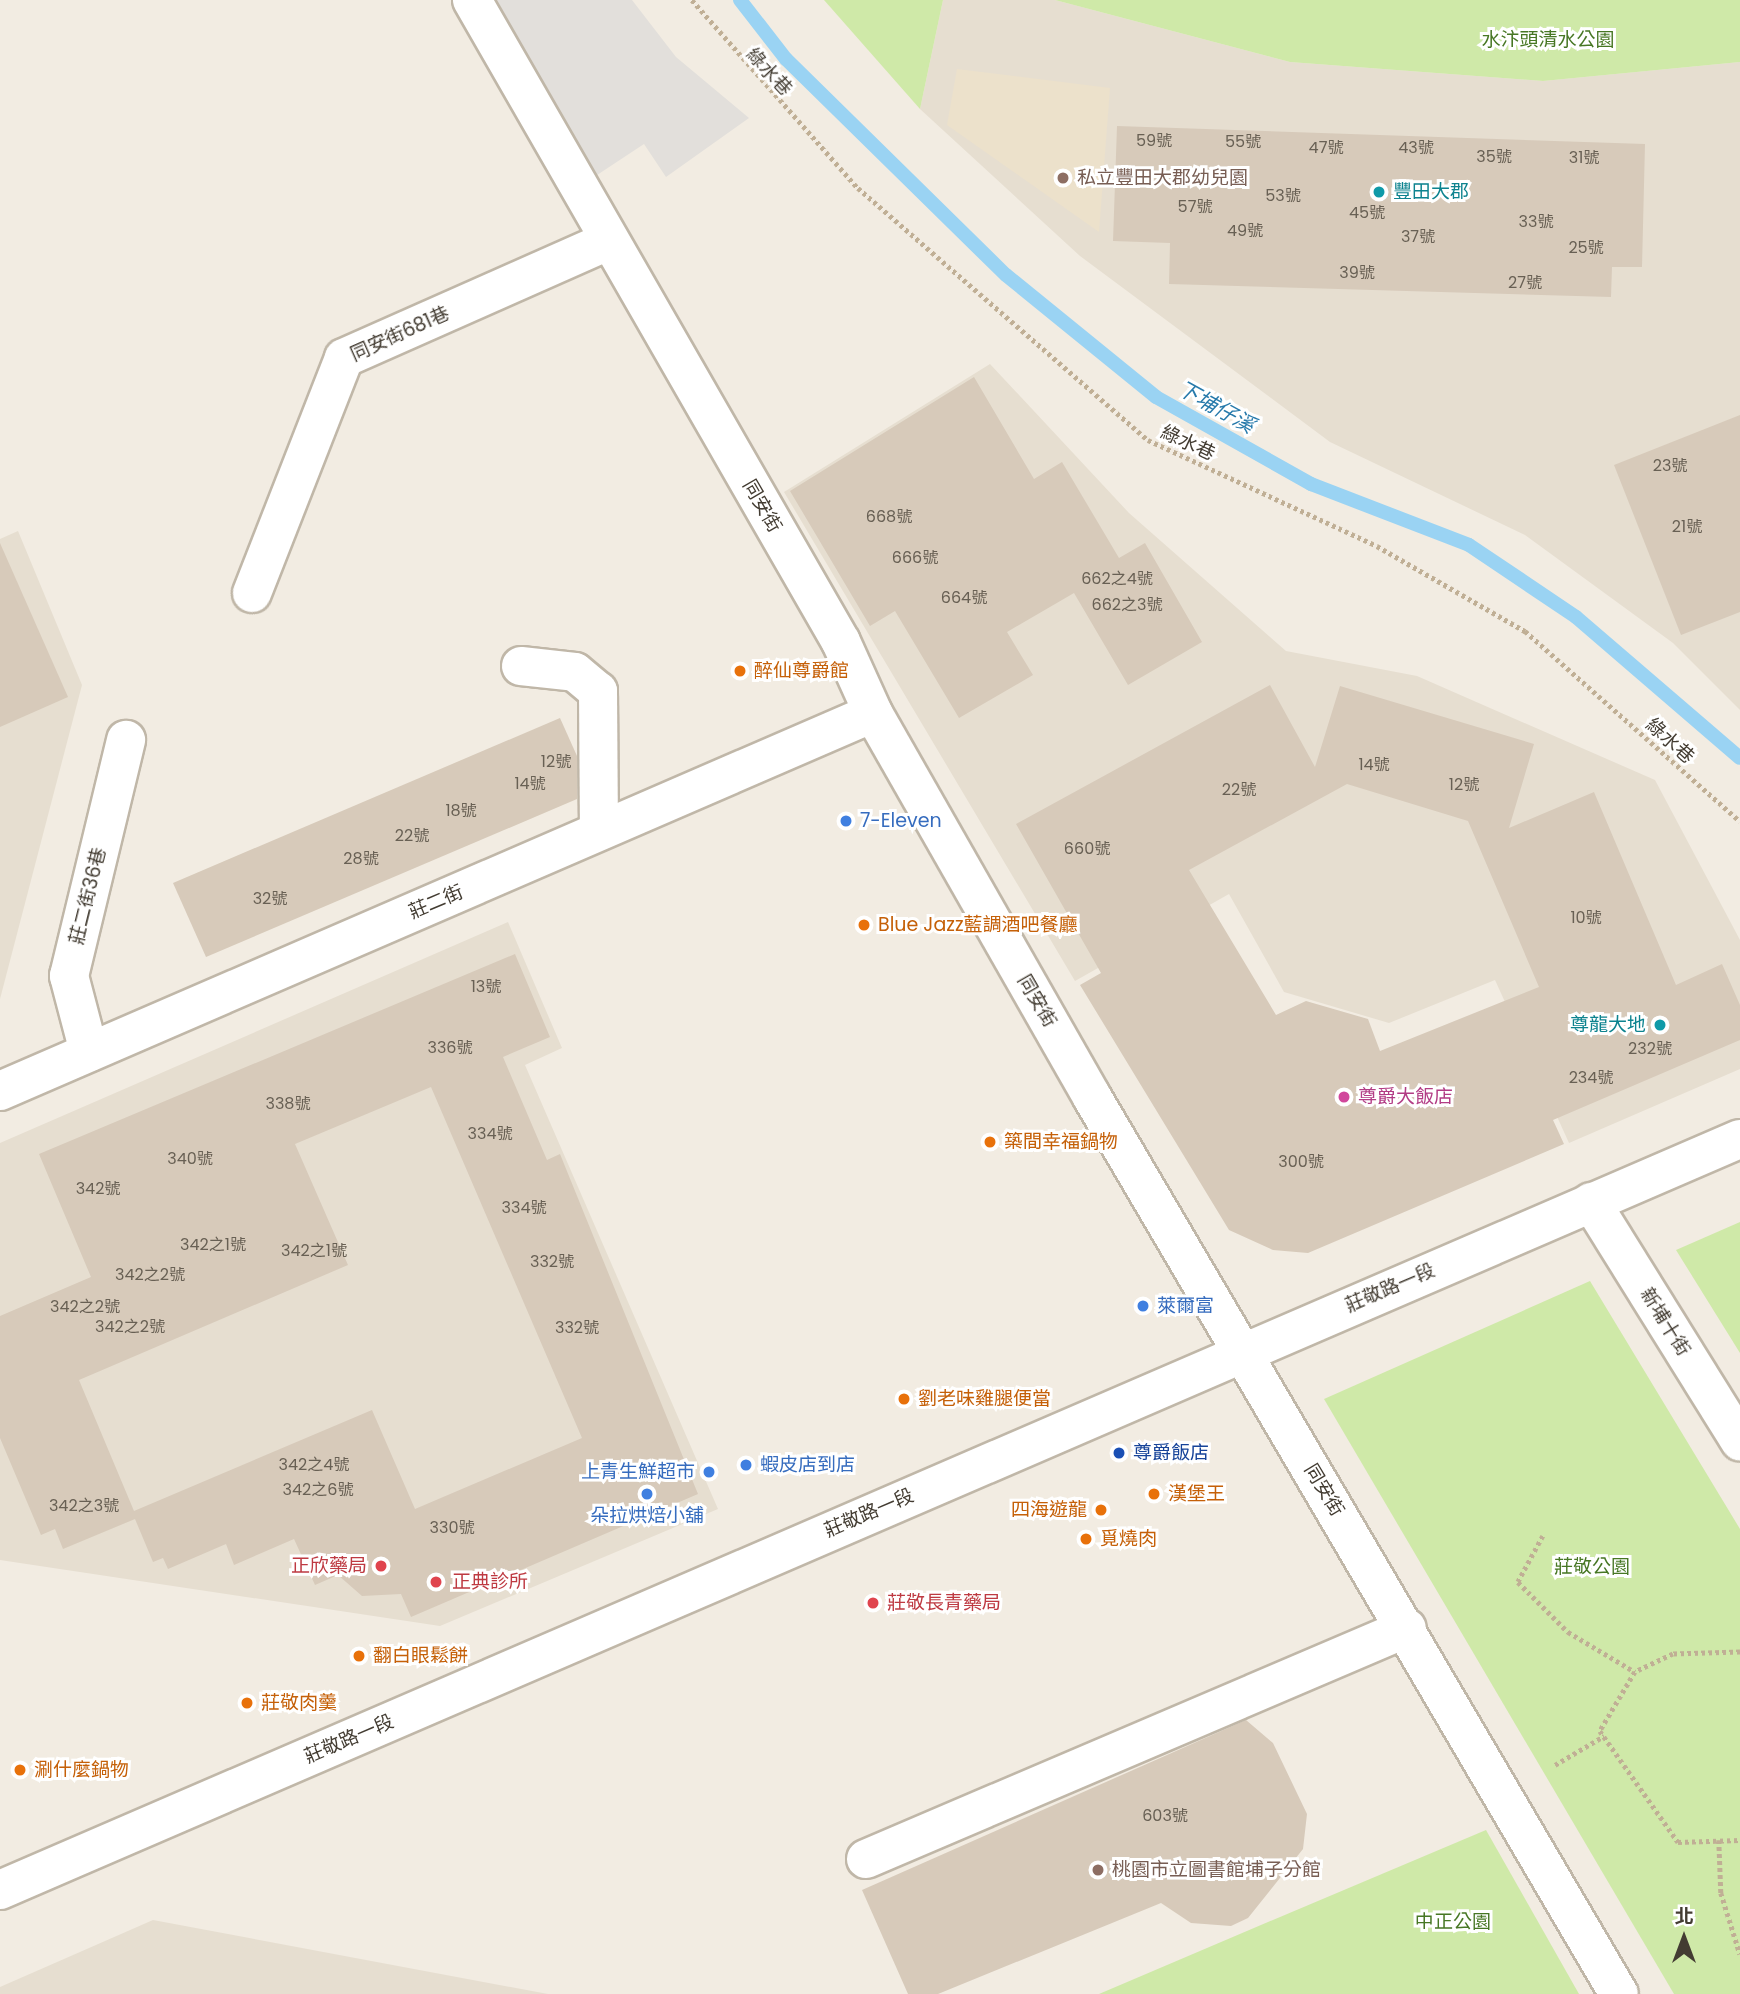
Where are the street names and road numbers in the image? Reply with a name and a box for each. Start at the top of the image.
street label: 綠水巷 [741,43,797,101]
street label: 同安街681巷 [347,302,453,366]
street label: 綠水巷 [1157,421,1219,465]
street label: 同安街 [738,476,786,536]
street label: 綠水巷 [1641,713,1699,769]
street label: 莊二街36巷 [65,845,111,947]
street label: 莊二街 [405,880,467,924]
street label: 同安街 [1013,971,1061,1031]
street label: 莊敬路一段 [1342,1259,1438,1317]
street label: 新埔十街 [1635,1284,1695,1360]
street label: 同安街 [1300,1460,1348,1520]
street label: 莊敬路一段 [821,1484,917,1542]
street label: 莊敬路一段 [301,1710,397,1768]

